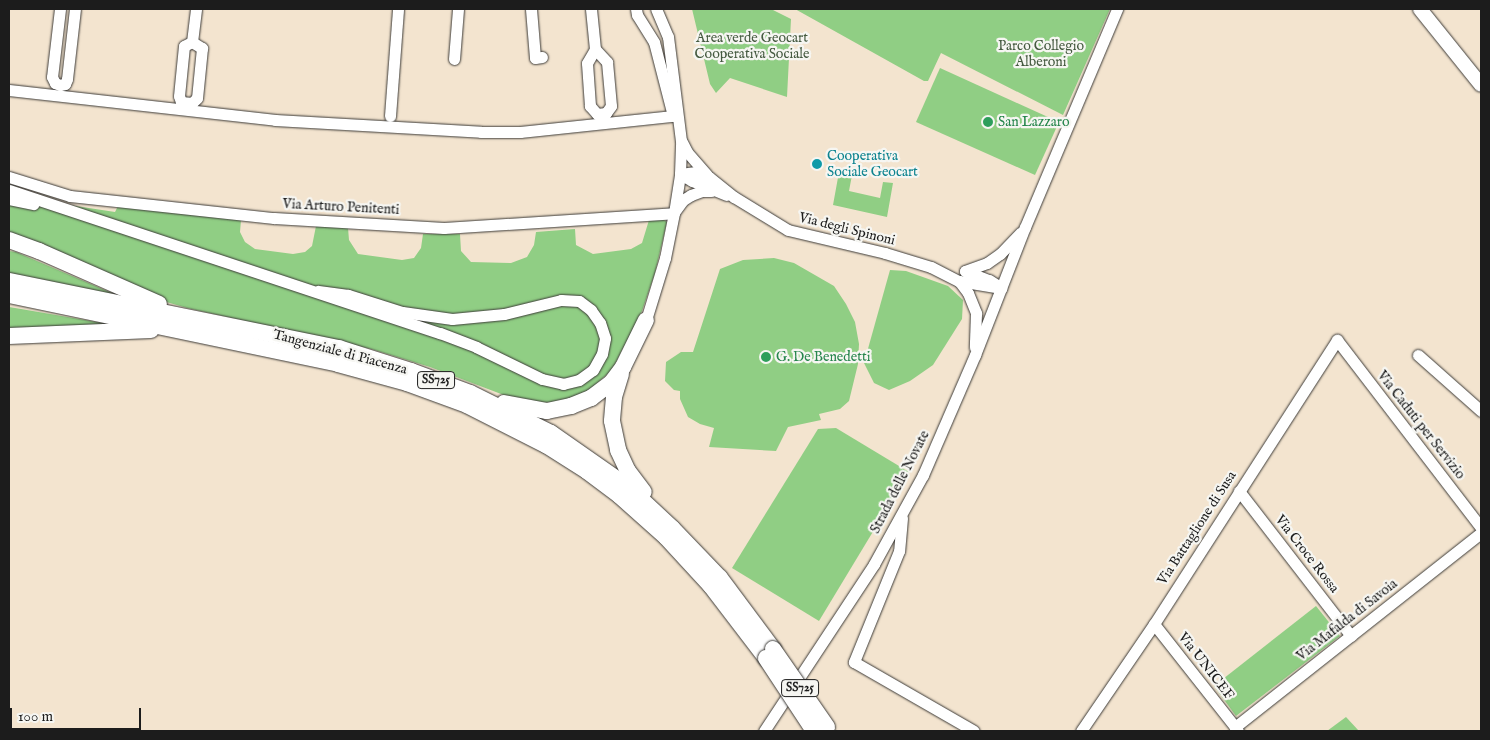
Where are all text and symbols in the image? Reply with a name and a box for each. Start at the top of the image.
park label: Area verde Geocart Cooperativa Sociale [695,30,809,62]
park label: Parco Collegio Alberoni [998,38,1084,70]
place label: San Lazzaro [998,114,1069,130]
marker: San Lazzaro [982,116,994,128]
place label: Cooperativa Sociale Geocart [827,148,918,180]
marker: Cooperativa Sociale Geocart [811,158,823,170]
street label: Via Arturo Penitenti [282,196,400,218]
street label: Via degli Spinoni [797,209,897,249]
street label: Tangenziale di Piacenza [271,326,409,378]
place label: G. De Benedetti [776,349,871,365]
marker: G. De Benedetti [760,351,772,363]
street label: Via Caduti per Servizio [1373,367,1469,483]
road number: SS725 [416,370,456,390]
street label: Strada delle Novate [867,428,933,536]
street label: Via Battaglione di Susa [1154,468,1240,588]
street label: Via Croce Rossa [1271,512,1343,596]
street label: Via Mafalda di Savoia [1293,575,1401,665]
street label: Via UNICEF [1175,629,1237,703]
road number: SS725 [780,678,820,698]
scale bar [12,698,144,730]
text: 100 m [18,707,53,726]

